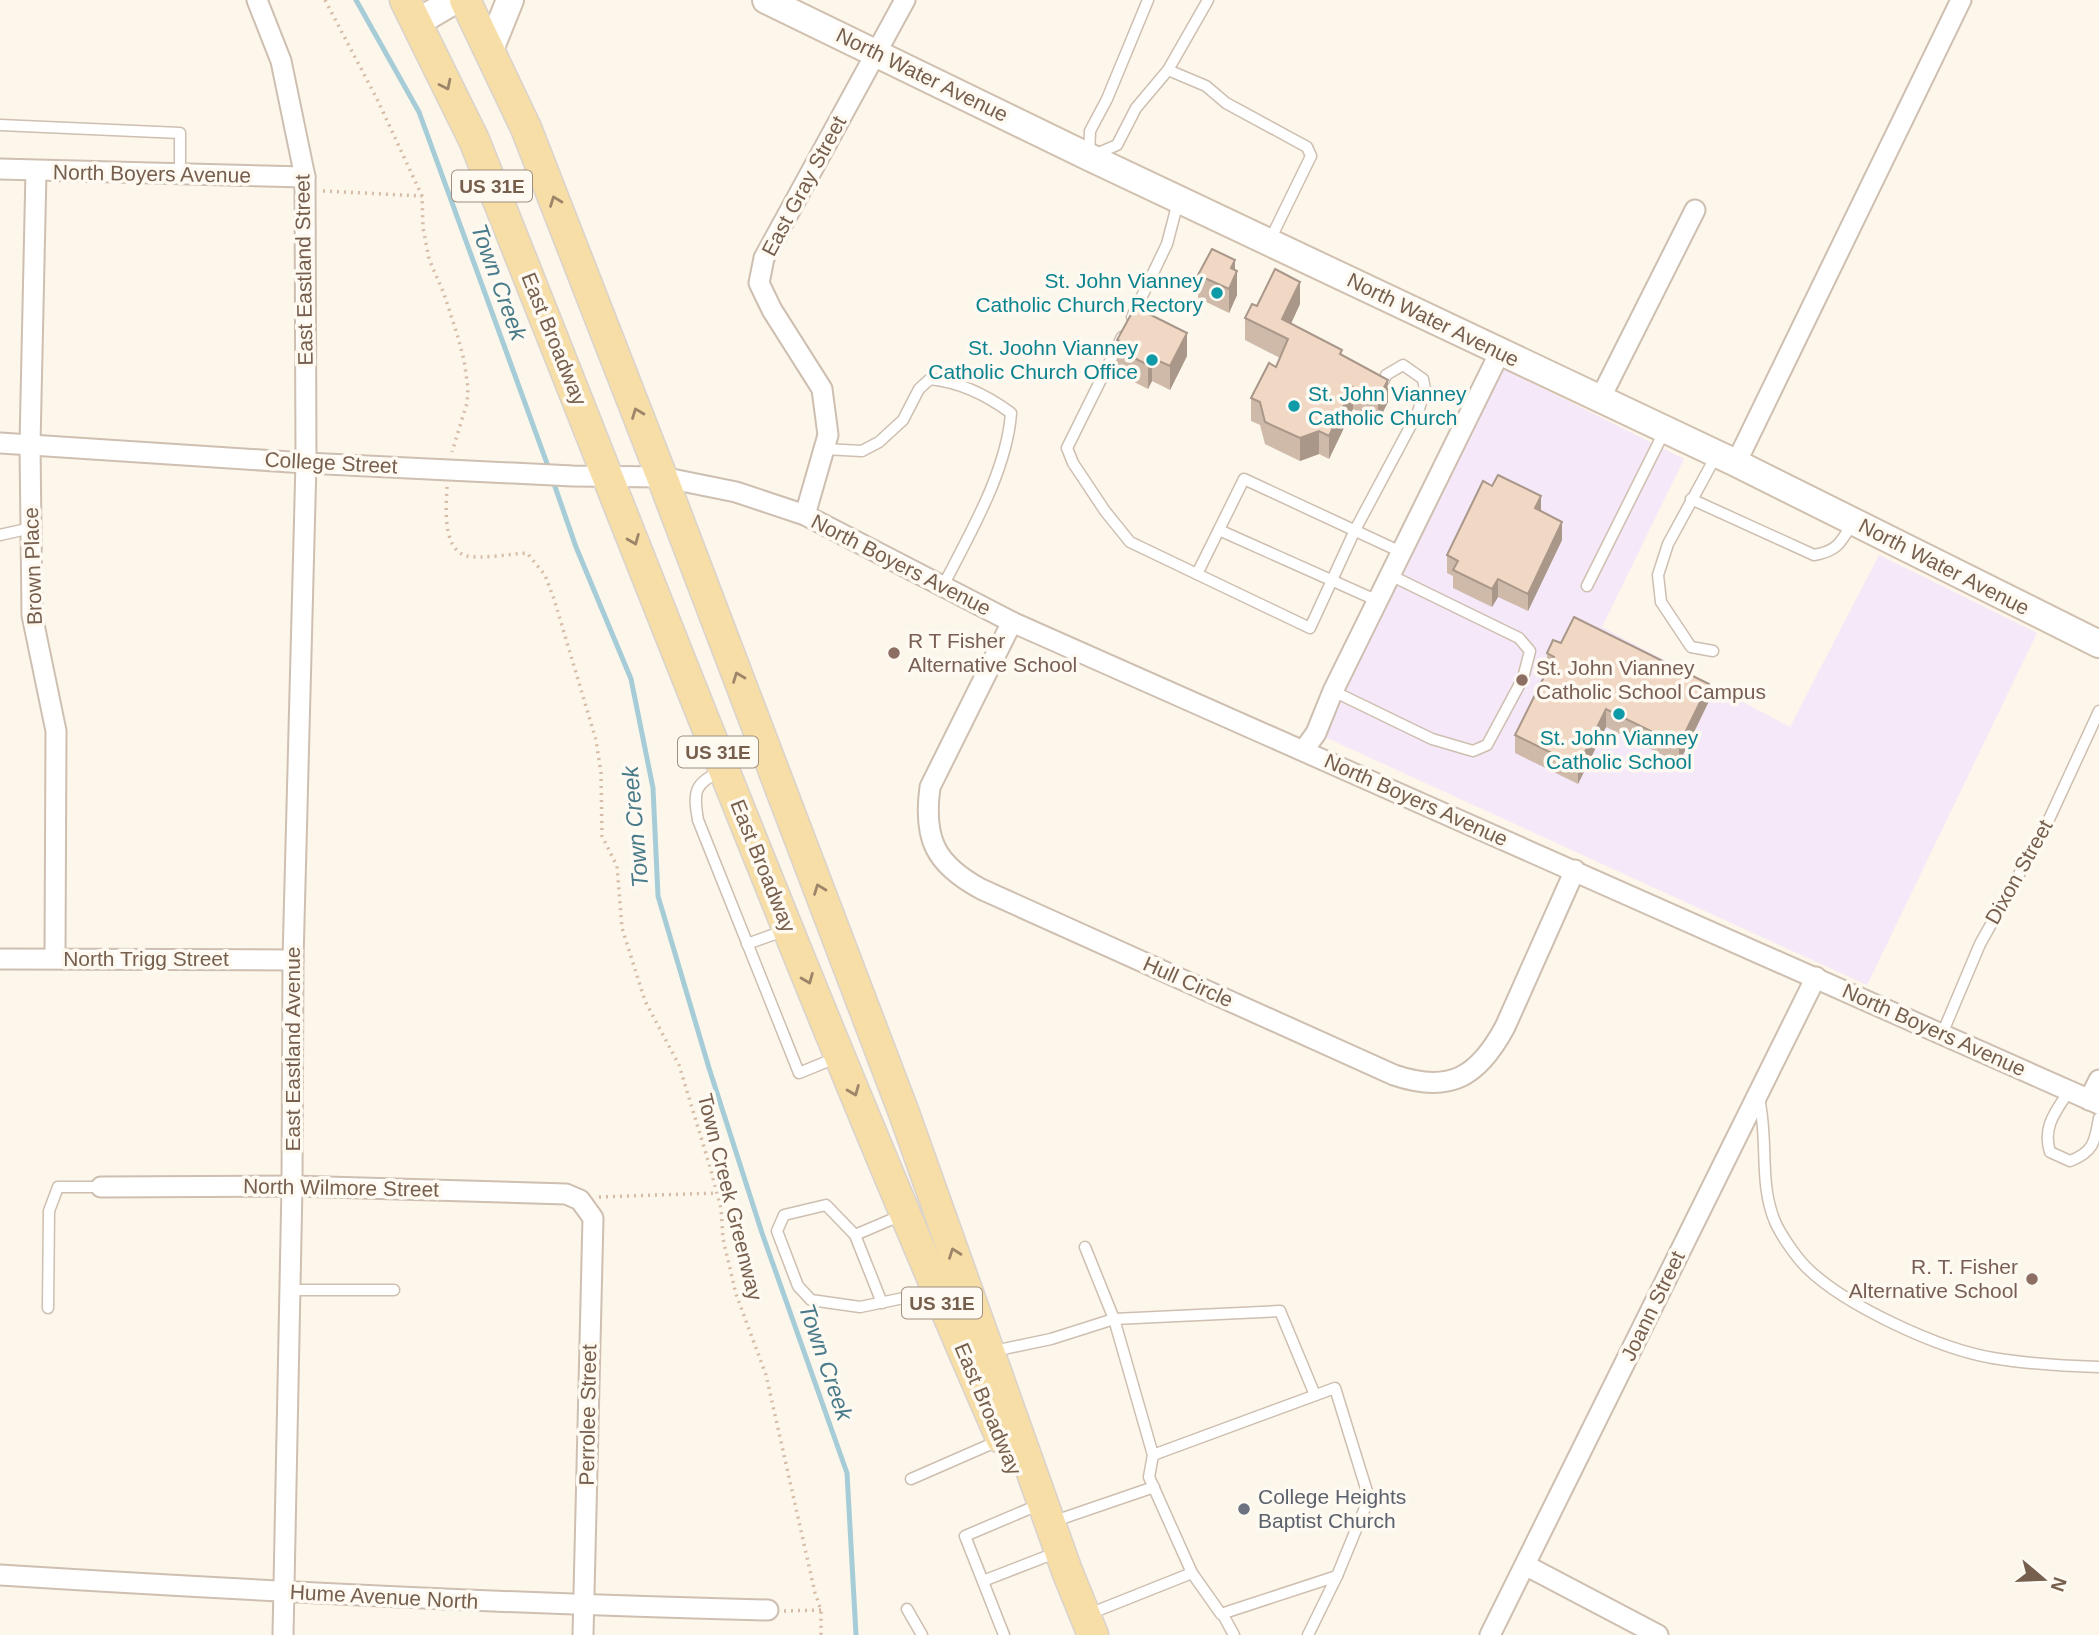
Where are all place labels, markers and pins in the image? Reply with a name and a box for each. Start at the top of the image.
place label: St. John Vianney Catholic Church Rectory [975,269,1203,316]
marker: St. John Vianney Catholic Church Rectory [1209,285,1225,301]
place label: St. Joohn Vianney Catholic Church Office [928,336,1138,383]
marker: St. Joohn Vianney Catholic Church Office [1144,352,1160,368]
place label: St. John Vianney Catholic Church [1308,382,1467,429]
marker: St. John Vianney Catholic Church [1286,398,1302,414]
place label: R T Fisher Alternative School [908,629,1077,676]
marker: R T Fisher Alternative School [886,645,902,661]
place label: St. John Vianney Catholic School Campus [1536,656,1766,703]
marker: St. John Vianney Catholic School Campus [1514,672,1530,688]
marker: St. John Vianney Catholic School [1611,706,1627,722]
place label: St. John Vianney Catholic School [1540,726,1699,773]
place label: R. T. Fisher Alternative School [1849,1255,2018,1302]
marker: R. T. Fisher Alternative School [2024,1271,2040,1287]
place label: College Heights Baptist Church [1258,1485,1406,1532]
marker: College Heights Baptist Church [1236,1501,1252,1517]

